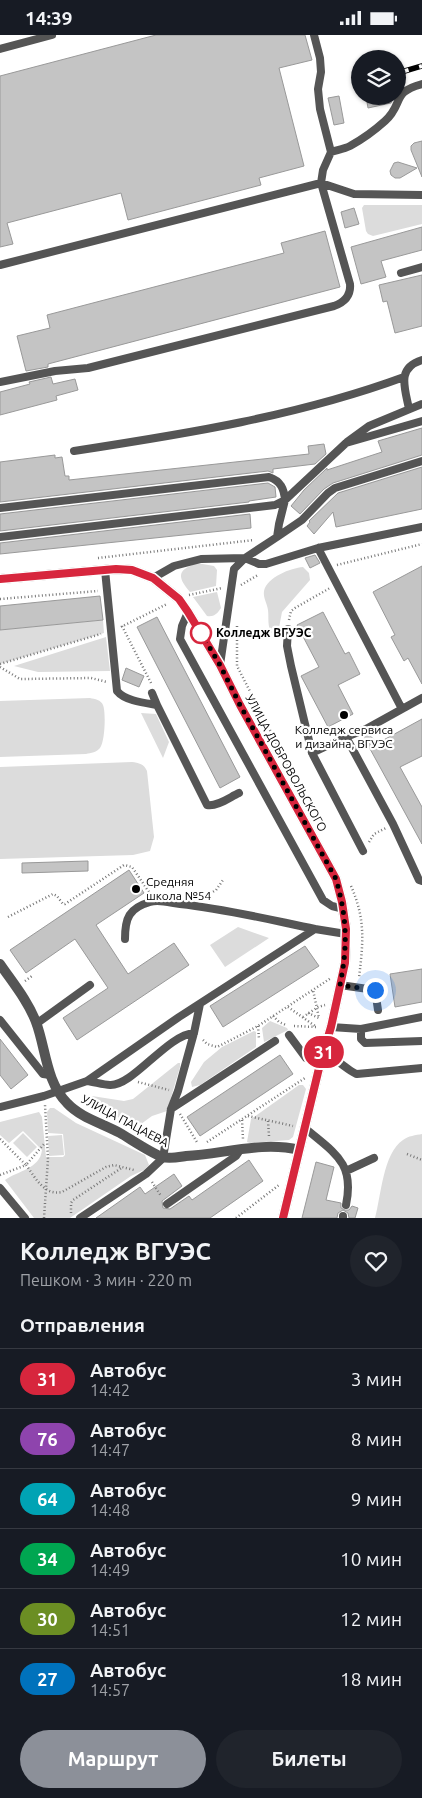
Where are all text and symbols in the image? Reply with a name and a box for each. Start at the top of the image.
text: 14:39 [25,7,73,29]
map controls [351,50,406,105]
button: layers [351,50,406,105]
marker: Колледж ВГУЭС [190,622,212,644]
place label: Колледж ВГУЭС [216,626,312,639]
street label: УЛИЦА ДОБРОВОЛЬСКОГО [243,692,330,834]
marker: Колледж сервиса и дизайна, ВГУЭС [338,709,350,721]
place label: Колледж сервиса и дизайна, ВГУЭС [295,723,393,750]
place label: Средняя школа №54 [146,875,212,902]
marker: Средняя школа №54 [130,883,142,895]
your location [363,978,388,1003]
line badge: 31 [302,1036,346,1068]
text: 31 [314,1042,334,1062]
street label: УЛИЦА ПАЦАЕВА [79,1092,171,1149]
button: heart [350,1235,402,1287]
text: Колледж ВГУЭС [20,1238,211,1265]
text: Пешком · 3 мин · 220 m [20,1271,192,1289]
text: Отправления [20,1314,145,1336]
text: Автобус [90,1359,166,1381]
text: 3 мин [351,1368,402,1390]
text: 31 [37,1369,58,1389]
text: 14:42 [90,1381,130,1399]
text: Автобус [90,1419,166,1441]
text: 8 мин [351,1428,402,1450]
text: 76 [37,1429,58,1449]
text: 14:47 [90,1441,130,1459]
text: Автобус [90,1479,166,1501]
text: 9 мин [351,1488,402,1510]
text: 64 [37,1489,58,1509]
text: 14:48 [90,1501,130,1519]
text: Автобус [90,1539,166,1561]
text: 10 мин [340,1548,402,1570]
text: 34 [37,1549,58,1569]
text: 14:49 [90,1561,130,1579]
text: Автобус [90,1599,166,1621]
text: 12 мин [340,1608,402,1630]
text: 30 [37,1609,58,1629]
text: 14:51 [90,1621,130,1639]
text: Автобус [90,1659,166,1681]
text: 18 мин [340,1668,402,1690]
text: 27 [37,1669,58,1689]
text: 14:57 [90,1681,130,1699]
button: Маршрут [20,1730,206,1788]
button: Билеты [216,1730,402,1788]

